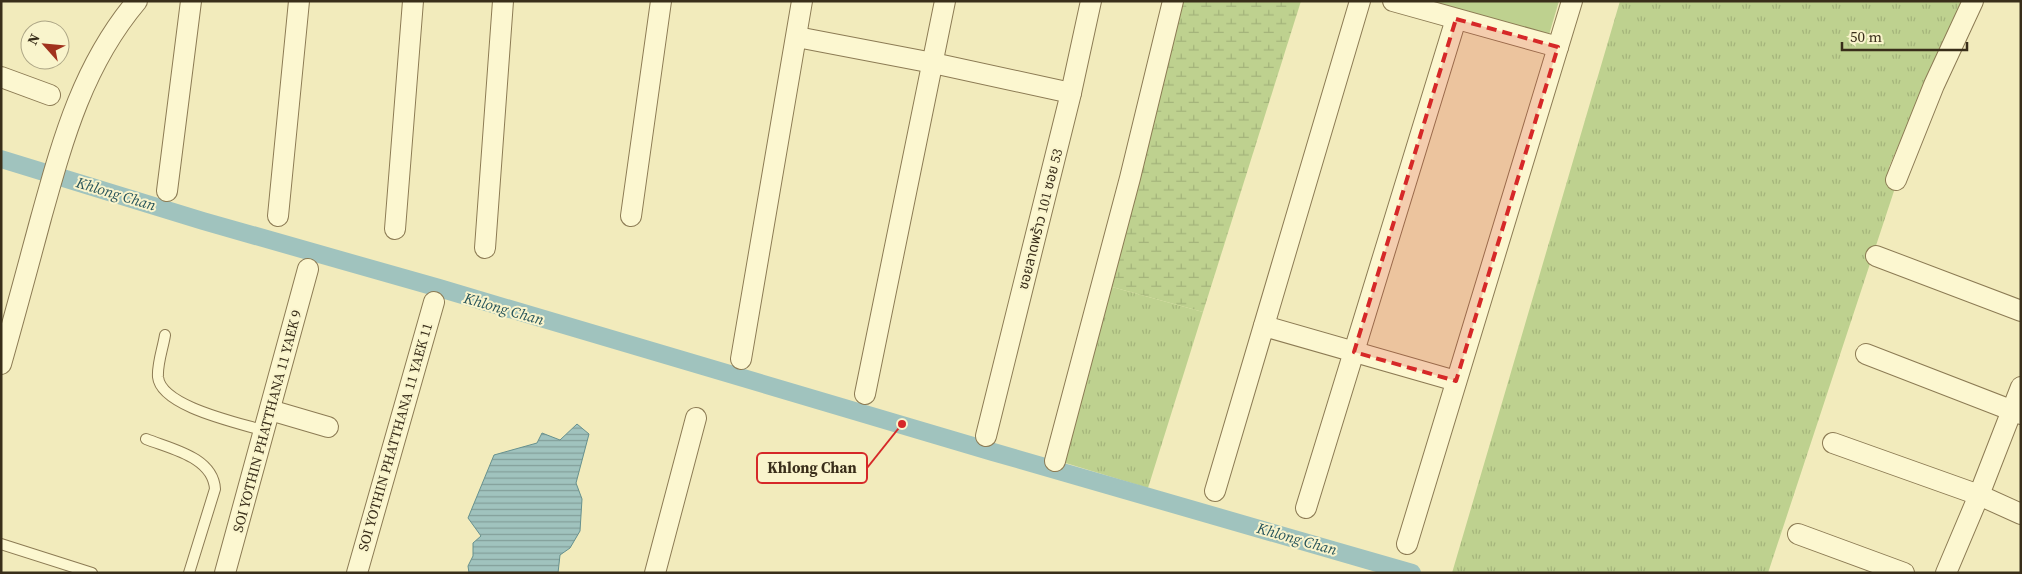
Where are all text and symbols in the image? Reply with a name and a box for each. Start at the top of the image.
north arrow [20,20,70,70]
scale bar [1842,20,1967,52]
text: 50 m [1850,26,1882,47]
text: N [22,30,45,48]
street label: ซอยลาดพร้าว 101 ซอย 53 [1013,146,1067,292]
water label: Khlong Chan [73,171,159,216]
water label: Khlong Chan [461,287,547,330]
street label: SOI YOTHIN PHATTHANA 11 YAEK 9 [228,307,306,535]
street label: SOI YOTHIN PHATTHANA 11 YAEK 11 [353,320,437,554]
callout: Khlong Chan [757,453,867,483]
text: Khlong Chan [767,457,857,478]
water label: Khlong Chan [1254,517,1340,560]

